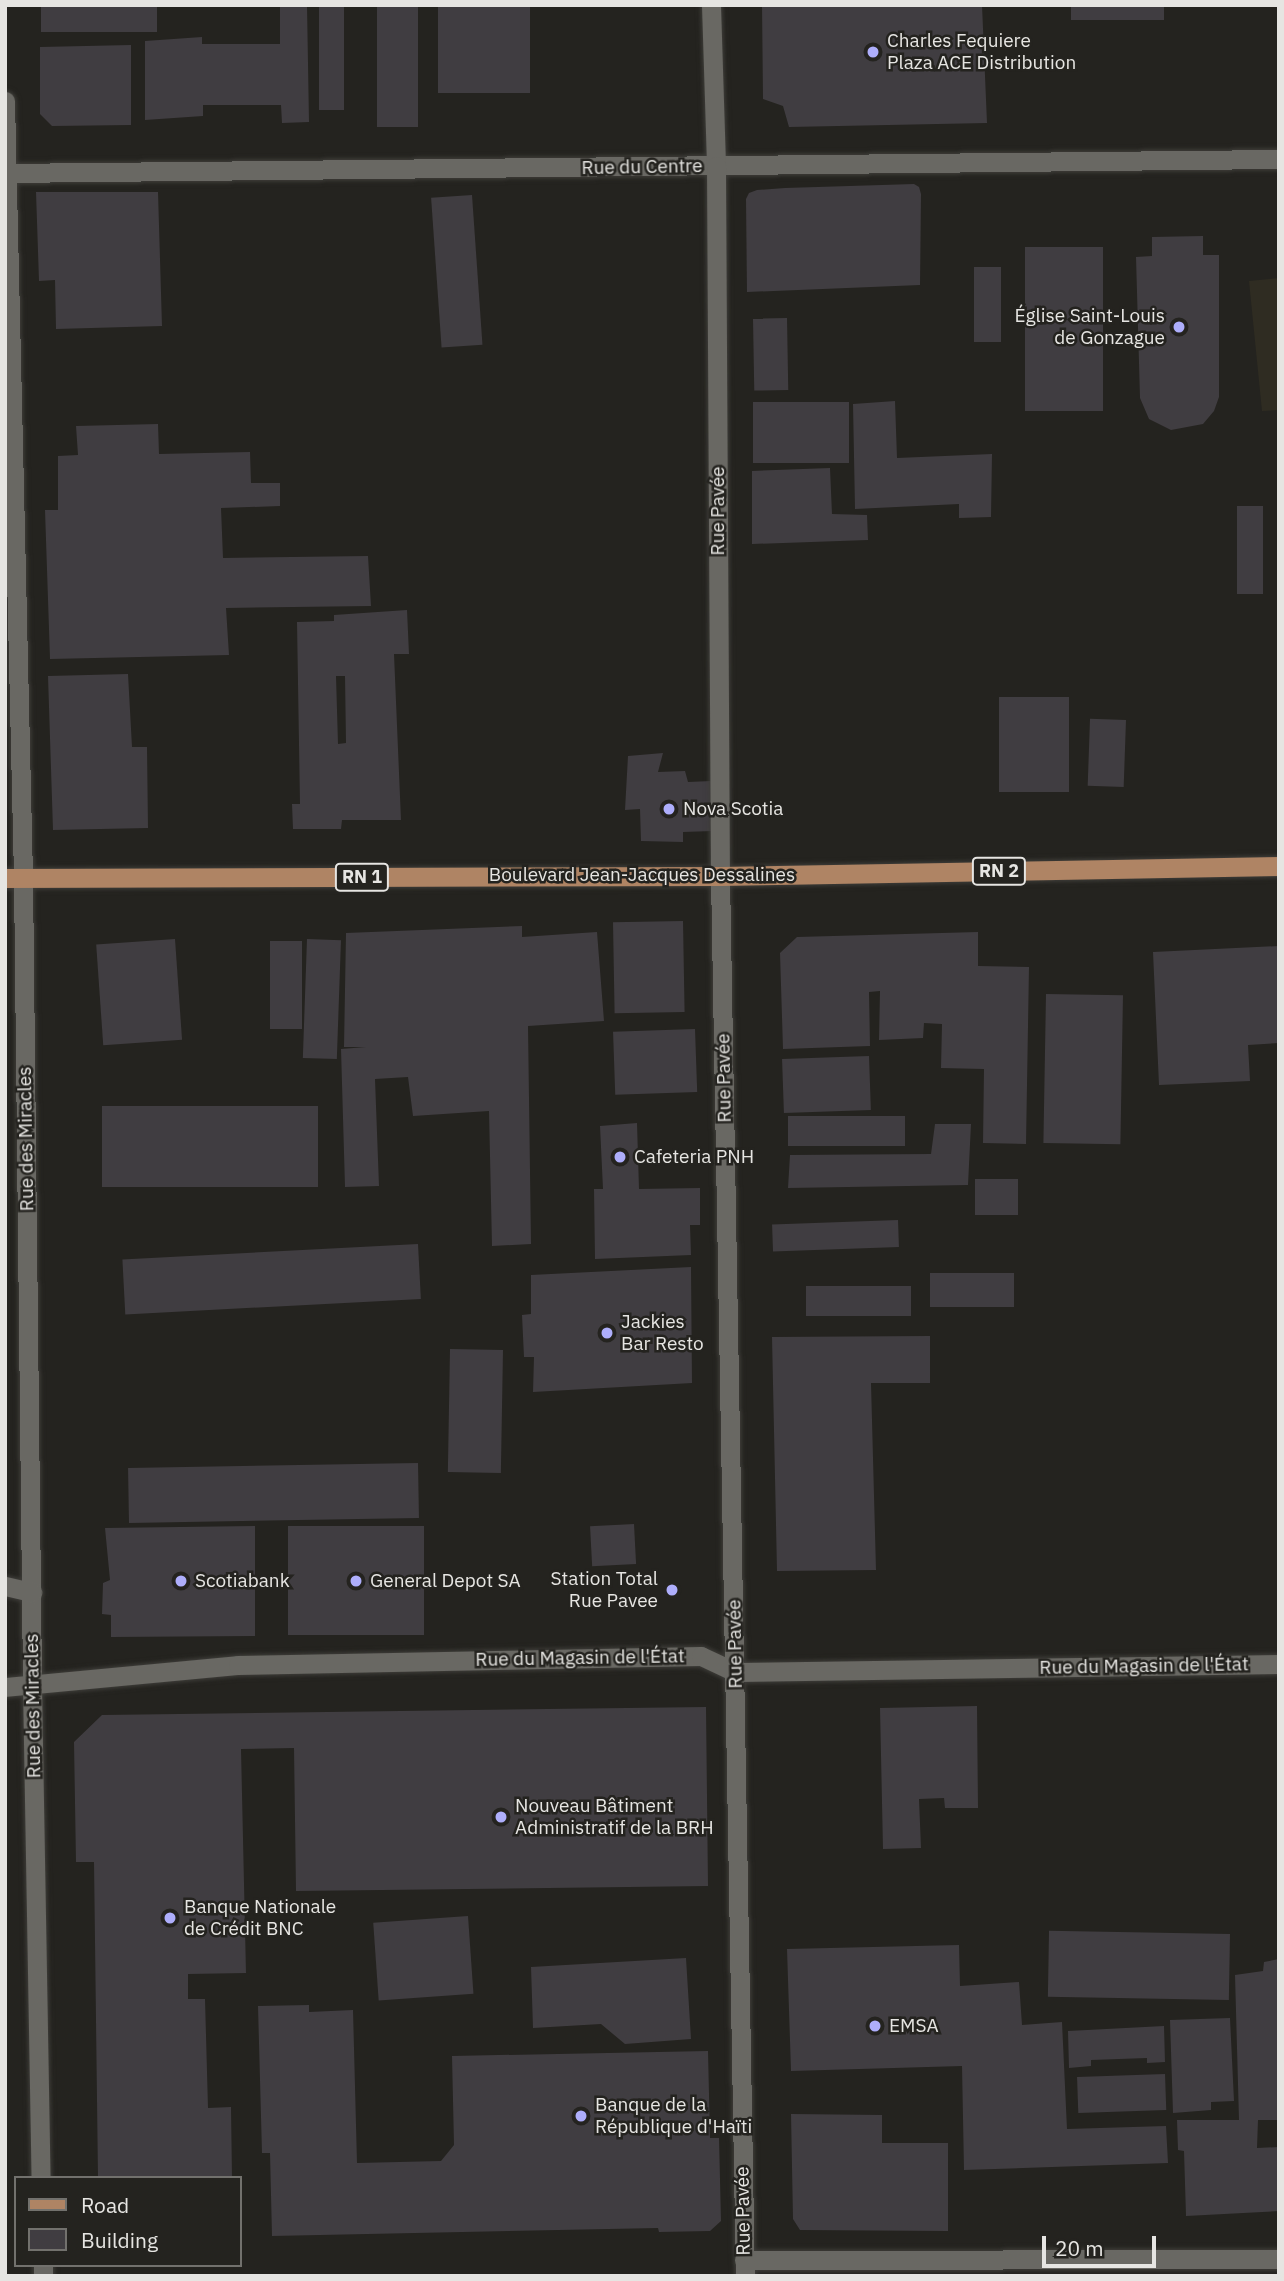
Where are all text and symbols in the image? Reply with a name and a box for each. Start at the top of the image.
place label: Charles Fequiere Plaza ACE Distribution [887,30,1076,74]
marker: Charles Fequiere Plaza ACE Distribution [865,44,881,60]
street label: Rue du Centre [581,155,703,179]
place label: Église Saint-Louis de Gonzague [1015,305,1165,349]
marker: Église Saint-Louis de Gonzague [1171,319,1187,335]
street label: Rue Pavée [707,466,729,556]
place label: Nova Scotia [683,798,783,820]
marker: Nova Scotia [661,801,677,817]
road number: RN 2 [971,856,1027,886]
road number: RN 1 [334,862,390,892]
street label: Boulevard Jean-Jacques Dessalines [489,864,795,886]
street label: Rue Pavée [712,1033,736,1123]
street label: Rue des Miracles [13,1066,39,1212]
place label: Cafeteria PNH [634,1146,754,1168]
marker: Cafeteria PNH [612,1149,628,1165]
place label: Jackies Bar Resto [621,1311,704,1355]
marker: Jackies Bar Resto [599,1325,615,1341]
place label: Station Total Rue Pavee [551,1568,658,1612]
place label: Scotiabank [195,1570,290,1592]
place label: General Depot SA [370,1570,521,1592]
marker: Scotiabank [173,1573,189,1589]
marker: General Depot SA [348,1573,364,1589]
marker: Station Total Rue Pavee [664,1582,680,1598]
street label: Rue Pavée [723,1599,747,1689]
street label: Rue des Miracles [20,1633,46,1779]
street label: Rue du Magasin de l'État [475,1645,685,1671]
street label: Rue du Magasin de l'État [1039,1653,1249,1679]
place label: Nouveau Bâtiment Administratif de la BRH [515,1795,714,1839]
marker: Nouveau Bâtiment Administratif de la BRH [493,1809,509,1825]
place label: Banque Nationale de Crédit BNC [184,1896,336,1940]
marker: Banque Nationale de Crédit BNC [162,1910,178,1926]
place label: EMSA [889,2015,939,2037]
marker: EMSA [867,2018,883,2034]
place label: Banque de la République d'Haïti [595,2094,752,2138]
marker: Banque de la République d'Haïti [573,2108,589,2124]
street label: Rue Pavée [731,2166,755,2256]
legend [14,2176,242,2267]
text: Road [81,2191,129,2219]
scale bar [1046,2222,1160,2266]
text: Building [81,2226,158,2254]
text: 20 m [1055,2234,1104,2262]

